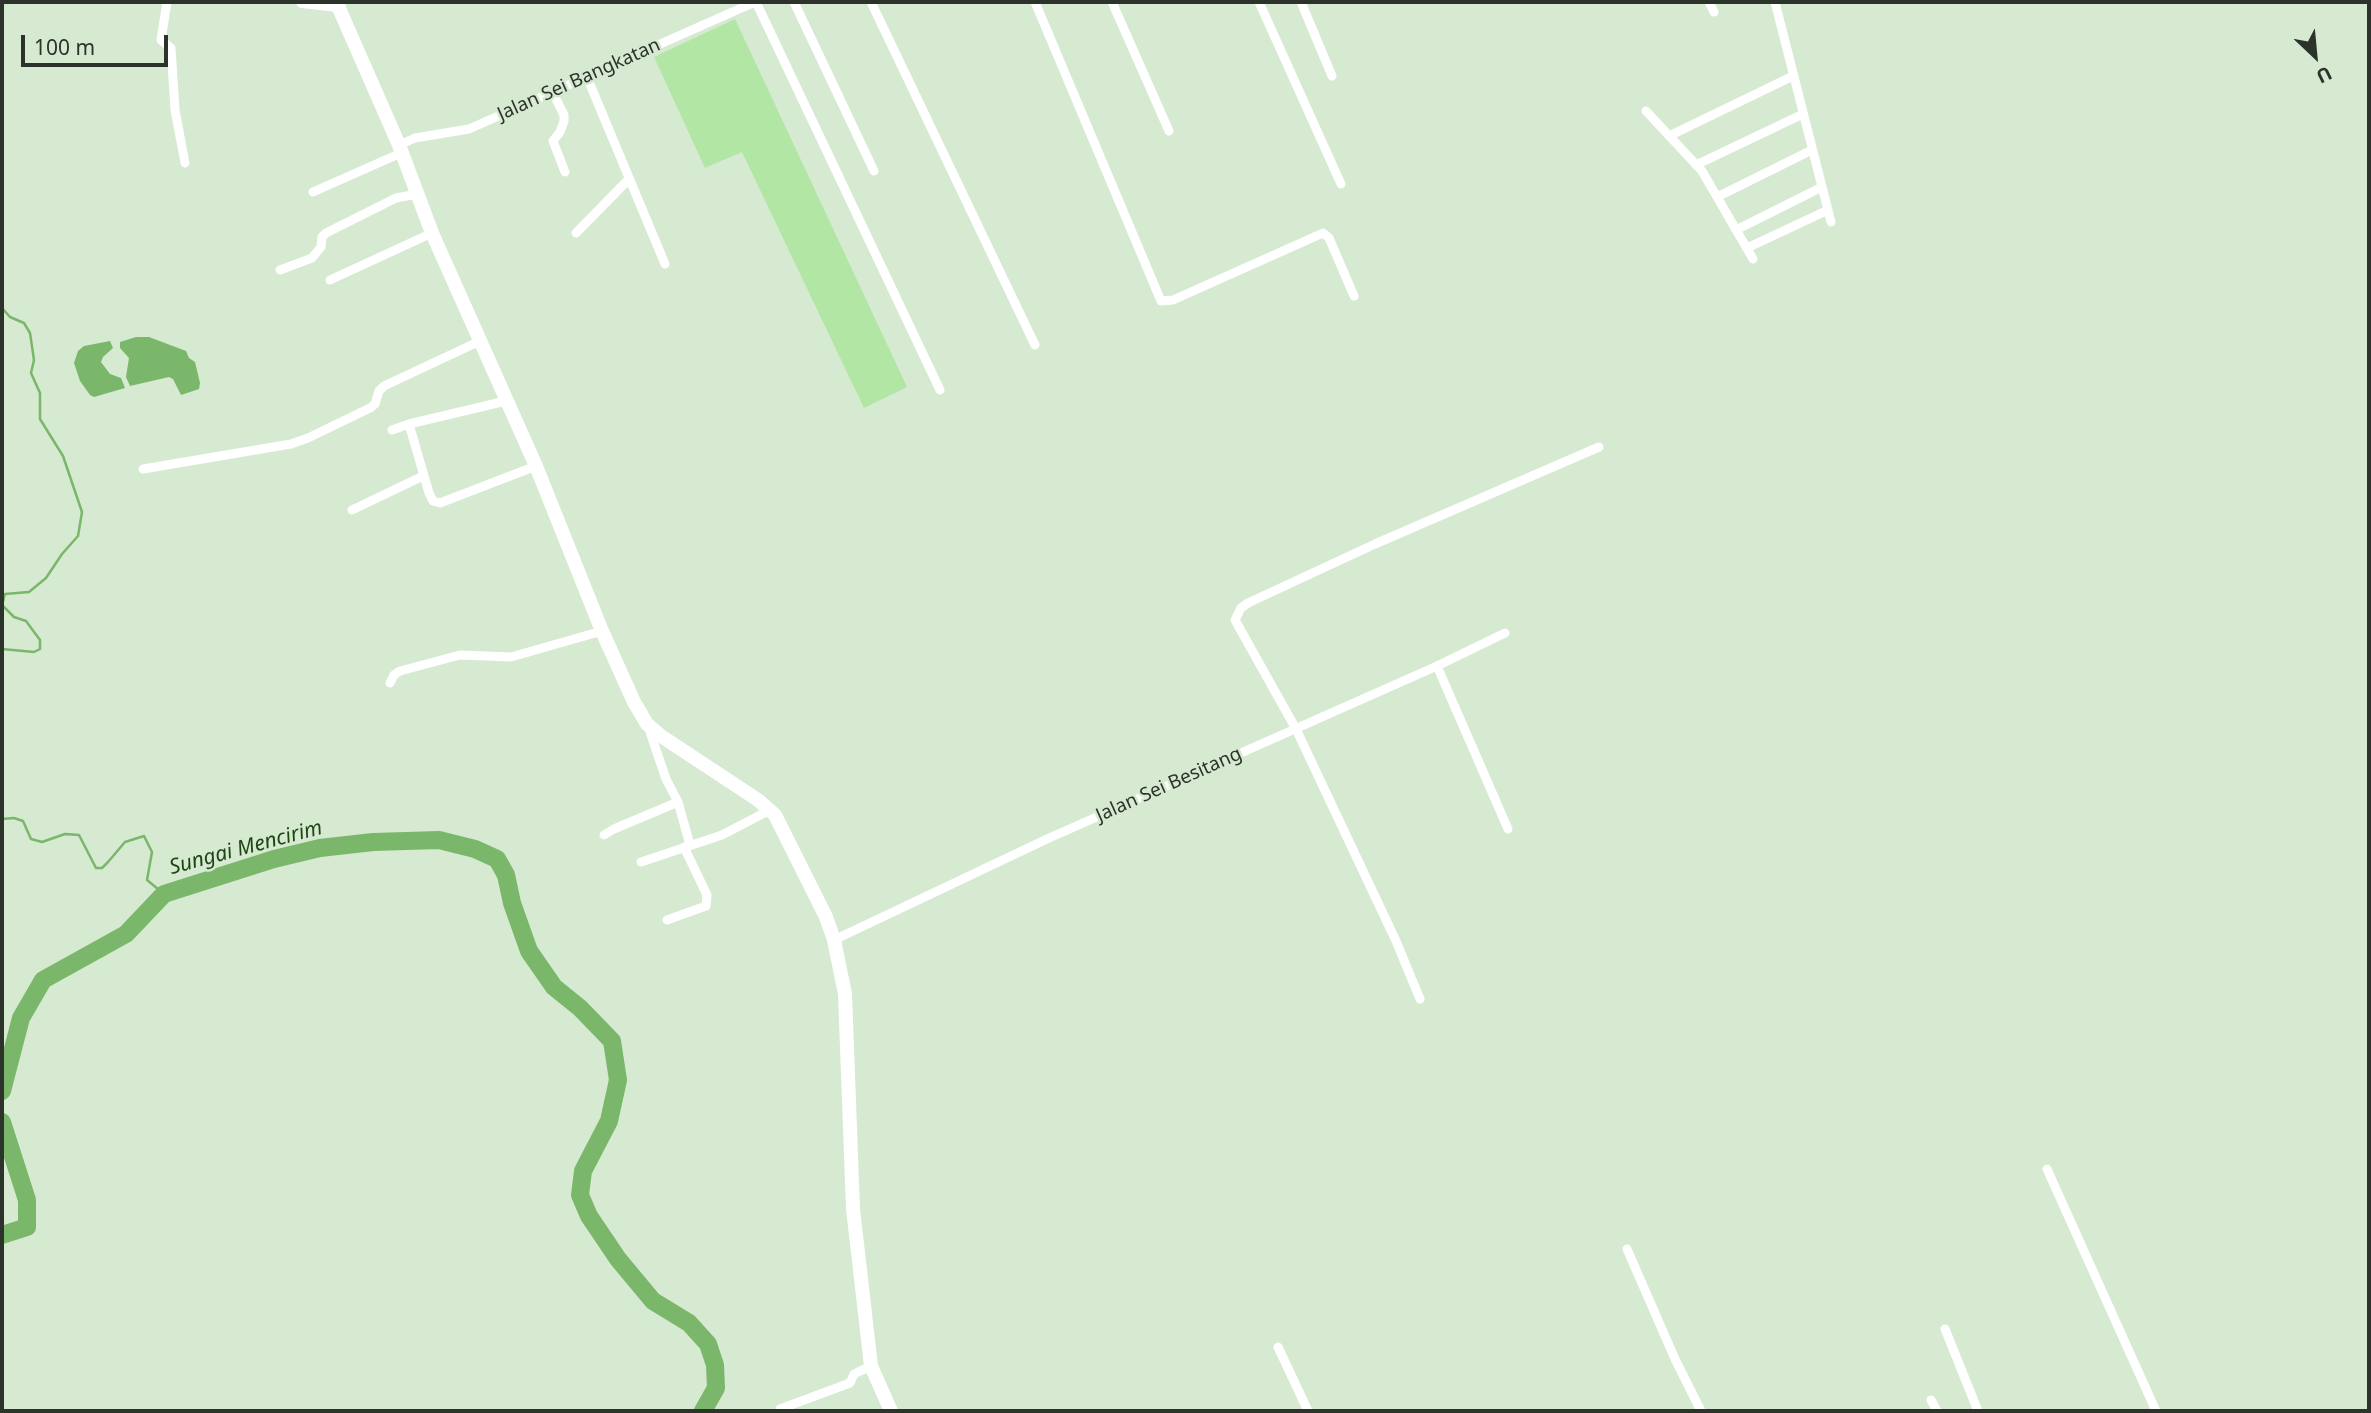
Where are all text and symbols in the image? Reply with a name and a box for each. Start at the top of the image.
scale bar [24,21,172,65]
north arrow [2280,21,2350,91]
text: 100 m [34,33,95,61]
street label: Jalan Sei Bangkatan [494,34,664,126]
text: U [2312,60,2336,90]
street label: Jalan Sei Besitang [1093,743,1245,827]
water label: Sungai Mencirim [167,815,325,881]

